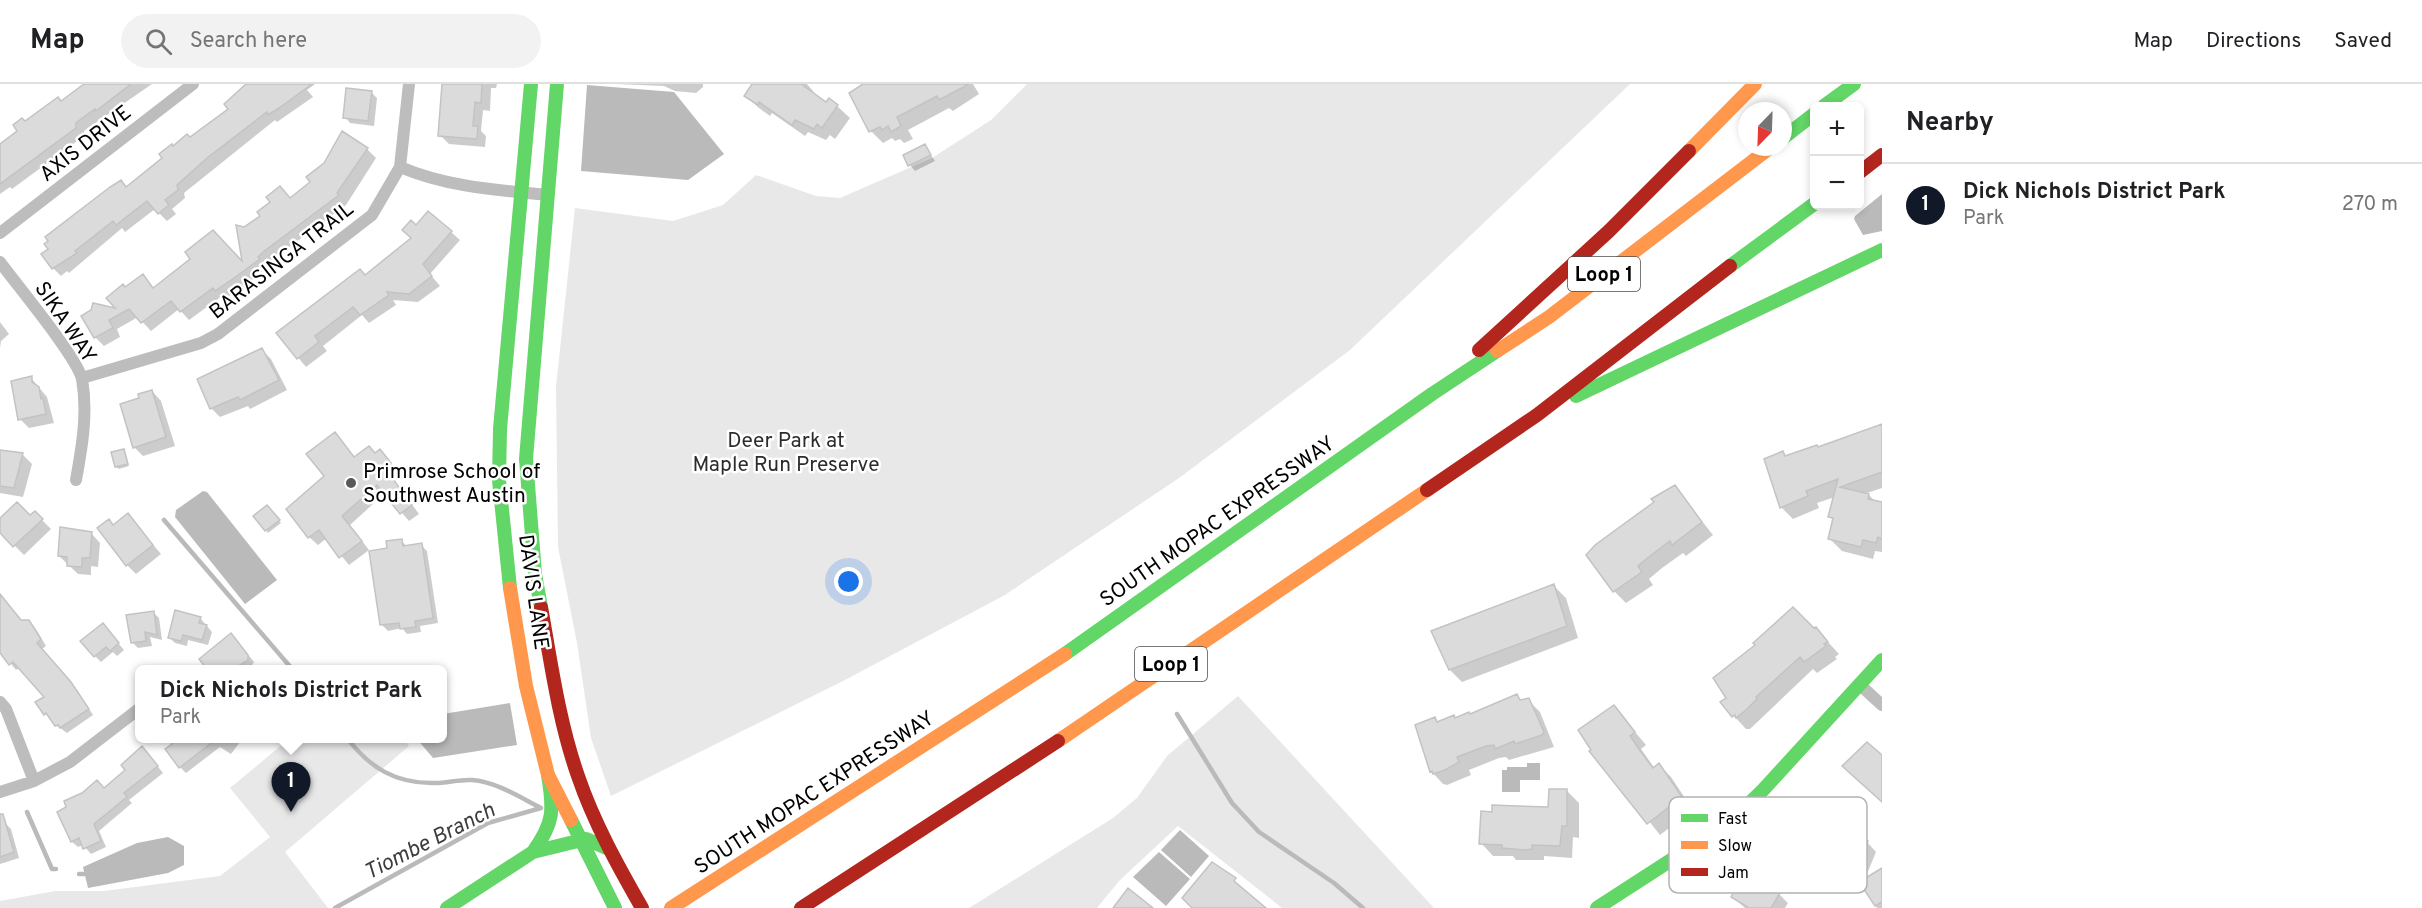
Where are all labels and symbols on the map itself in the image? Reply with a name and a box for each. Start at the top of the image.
street label: AXIS DRIVE [34,100,137,189]
north arrow [1738,102,1792,156]
street label: BARASINGA TRAIL [204,196,360,326]
road number: Loop 1 [1568,257,1640,291]
street label: SIKA WAY [28,277,102,369]
park label: Deer Park at Maple Run Preserve [693,428,879,479]
street label: SOUTH MOPAC EXPRESSWAY [1095,431,1341,614]
place label: Primrose School of Southwest Austin [363,459,540,510]
marker: Primrose School of Southwest Austin [344,476,358,490]
street label: DAVIS LANE [511,533,554,652]
your location [834,567,863,596]
road number: Loop 1 [1135,647,1207,681]
street label: SOUTH MOPAC EXPRESSWAY [690,705,940,881]
pin: 1 [272,762,310,812]
legend [1669,797,1867,893]
water label: Tiombe Branch [360,798,500,887]
text: Fast [1718,810,1748,830]
text: Slow [1718,837,1752,857]
text: Jam [1718,864,1749,884]

